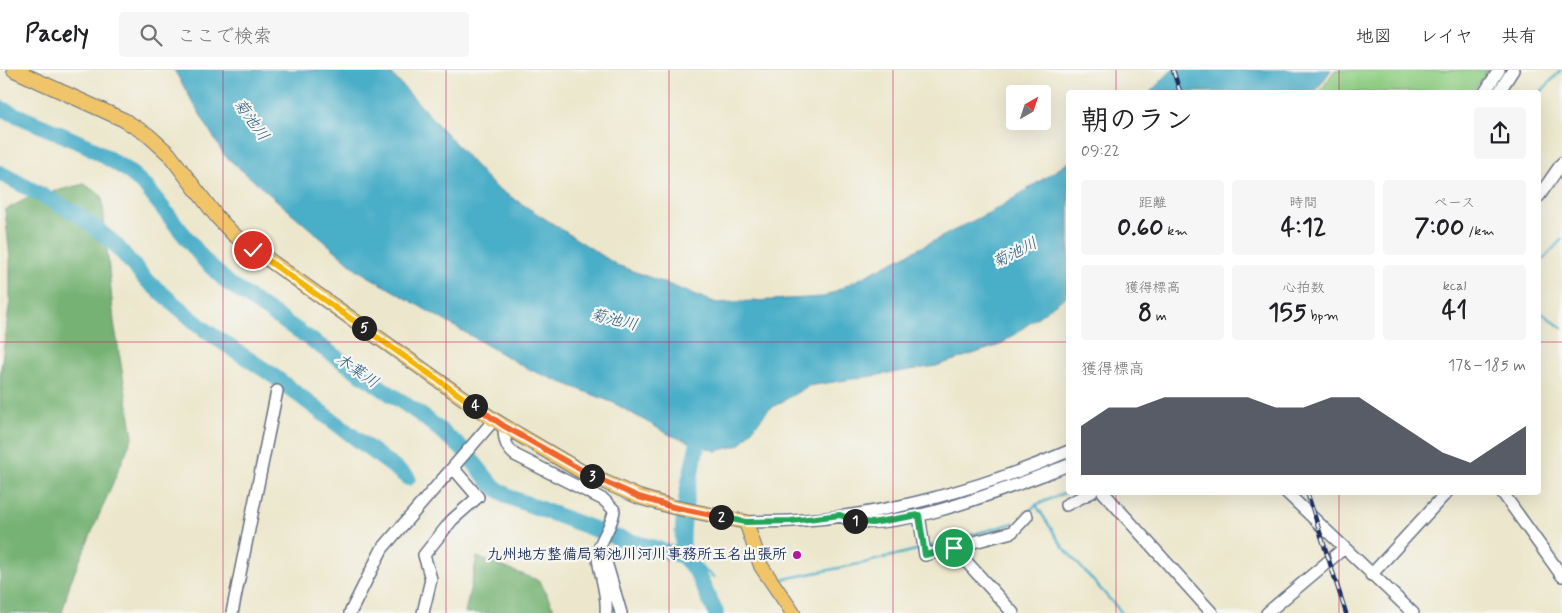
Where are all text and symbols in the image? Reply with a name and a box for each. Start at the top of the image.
search box [119,12,469,57]
text: Pacely [25,19,89,50]
icon: search [137,21,165,49]
text: ここで検索 [177,24,272,49]
text: 地図 [1356,25,1392,49]
text: レイヤ [1420,25,1473,49]
text: 共有 [1501,25,1537,49]
north arrow [1006,85,1051,130]
map controls [1006,85,1051,130]
water label: 菊池川 [228,94,274,146]
text: 朝のラン [1081,103,1193,140]
button: share [1474,107,1526,159]
text: 09:22 [1081,141,1120,162]
text: 距離 [1139,194,1167,212]
text: 時間 [1290,194,1318,212]
text: ペース [1434,194,1475,212]
text: 0.60 [1117,212,1164,245]
text: 4:12 [1281,212,1326,245]
text: 7:00 [1414,212,1464,245]
text: km [1164,222,1188,240]
text: /km [1464,222,1495,240]
pin [232,229,274,271]
water label: 菊池川 [989,233,1041,273]
icon: check [239,236,267,264]
text: kcal [1443,277,1466,295]
text: 獲得標高 [1125,279,1181,297]
text: 心拍数 [1283,279,1325,297]
text: 41 [1442,295,1467,328]
text: 8 [1138,297,1152,330]
text: 155 [1268,297,1307,330]
water label: 菊池川 [588,304,640,336]
text: m [1152,307,1167,325]
text: bpm [1307,307,1339,325]
pin: 5 [352,316,376,340]
text: 5 [360,319,369,337]
water label: 木葉川 [331,349,383,393]
text: 178–185 m [1448,355,1526,376]
text: 獲得標高 [1081,359,1145,380]
pin: 4 [462,394,488,418]
text: 4 [471,397,480,415]
pin: 3 [580,464,604,488]
text: 3 [589,467,596,485]
pin: 2 [708,504,734,530]
text: 2 [718,508,725,526]
pin: 1 [842,508,868,534]
text: 1 [852,512,859,530]
pin [933,527,975,569]
icon: arrive [940,534,968,562]
place label: 九州地方整備局菊池川河川事務所玉名出張所 [487,545,787,565]
marker: 九州地方整備局菊池川河川事務所玉名出張所 [791,549,803,561]

